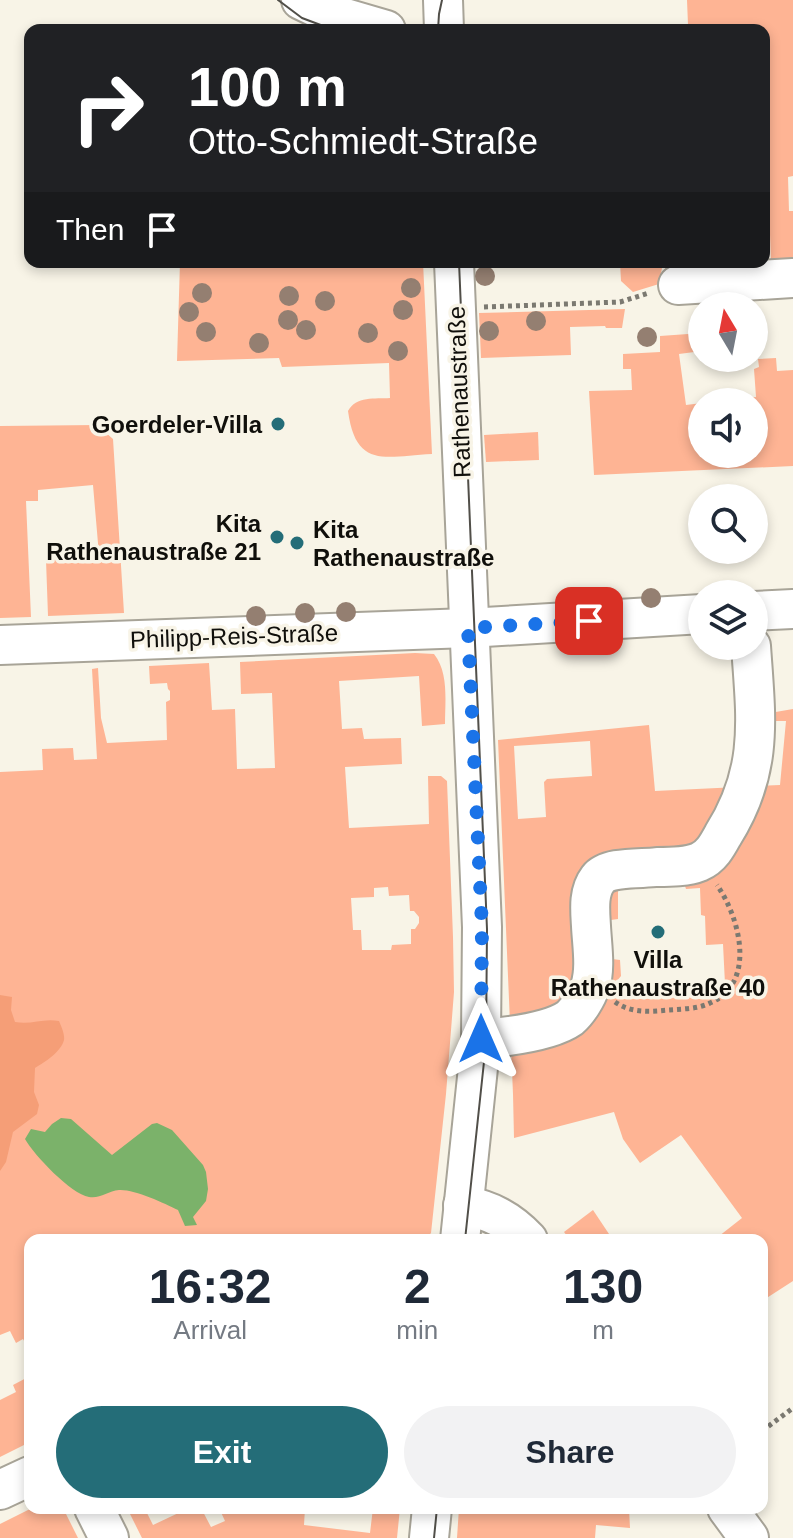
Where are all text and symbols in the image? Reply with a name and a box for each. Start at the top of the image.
text: 100 m [188,55,347,118]
icon: right [56,56,160,160]
text: Otto-Schmiedt-Straße [188,121,538,162]
icon: arrive [140,208,184,252]
text: Then [56,213,124,246]
north arrow [688,292,768,372]
map controls [688,292,768,660]
street label: Rathenaustraße [443,306,475,478]
button: sound [688,388,768,468]
place label: Goerdeler-Villa [92,411,263,438]
marker: Goerdeler-Villa [269,415,287,433]
button: search [688,484,768,564]
place label: Kita Rathenaustraße 21 [46,510,262,565]
place label: Kita Rathenaustraße [313,516,494,571]
marker: Kita Rathenaustraße 21 [268,528,286,546]
marker: Kita Rathenaustraße [288,534,306,552]
button: layers [688,580,768,660]
pin [555,587,623,655]
icon: arrive [567,599,611,643]
street label: Philipp-Reis-Straße [130,619,338,653]
marker: Villa Rathenaustraße 40 [649,923,667,941]
place label: Villa Rathenaustraße 40 [551,946,765,1001]
position arrow [439,997,523,1081]
text: 16:32 [149,1260,272,1313]
text: 2 [404,1260,431,1313]
text: 130 [563,1260,643,1313]
text: Arrival [173,1315,247,1345]
text: min [396,1315,438,1345]
text: m [592,1315,614,1345]
button: Exit [56,1406,388,1498]
button: Share [404,1406,736,1498]

